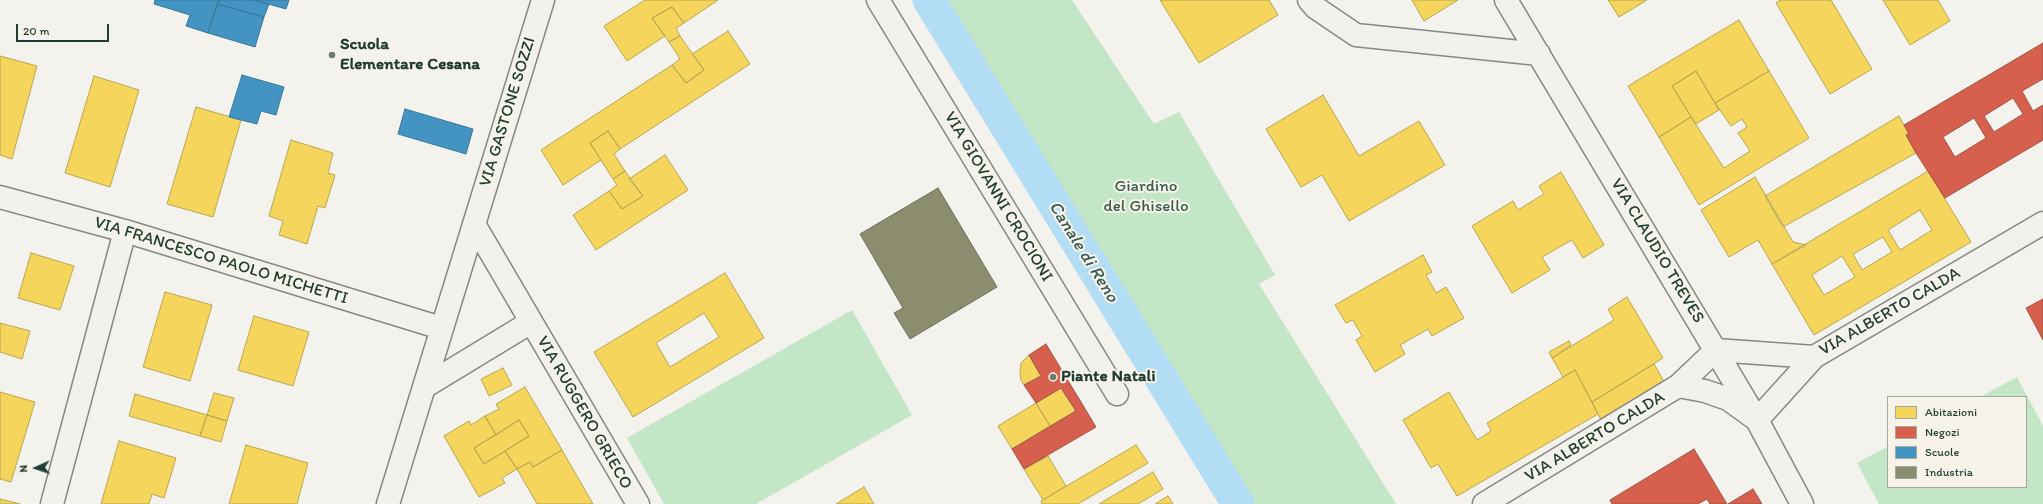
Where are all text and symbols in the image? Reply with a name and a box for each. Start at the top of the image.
scale bar [18,16,111,42]
text: 20 m [23,24,50,38]
place label: Scuola Elementare Cesana [340,35,480,75]
street label: VIA GASTONE SOZZI [476,35,540,189]
marker: Scuola Elementare Cesana [327,50,337,60]
street label: VIA GIOVANNI CROCIONI [939,108,1057,286]
street label: VIA CLAUDIO TREVES [1606,175,1708,327]
park label: Giardino del Ghisello [1103,177,1189,217]
water label: Canale di Reno [1043,197,1123,307]
street label: VIA FRANCESCO PAOLO MICHETTI [92,213,350,309]
street label: VIA ALBERTO CALDA [1816,263,1964,361]
street label: VIA RUGGERO GRIECO [532,333,636,493]
place label: Piante Natali [1061,367,1156,387]
marker: Piante Natali [1048,372,1058,382]
street label: VIA ALBERTO CALDA [1521,387,1669,487]
legend [1887,396,2027,488]
text: Abitazioni [1925,405,1977,419]
text: Negozi [1925,425,1960,439]
text: Scuole [1925,445,1959,459]
north arrow [16,448,56,488]
text: N [17,465,30,473]
text: Industria [1925,465,1973,479]

